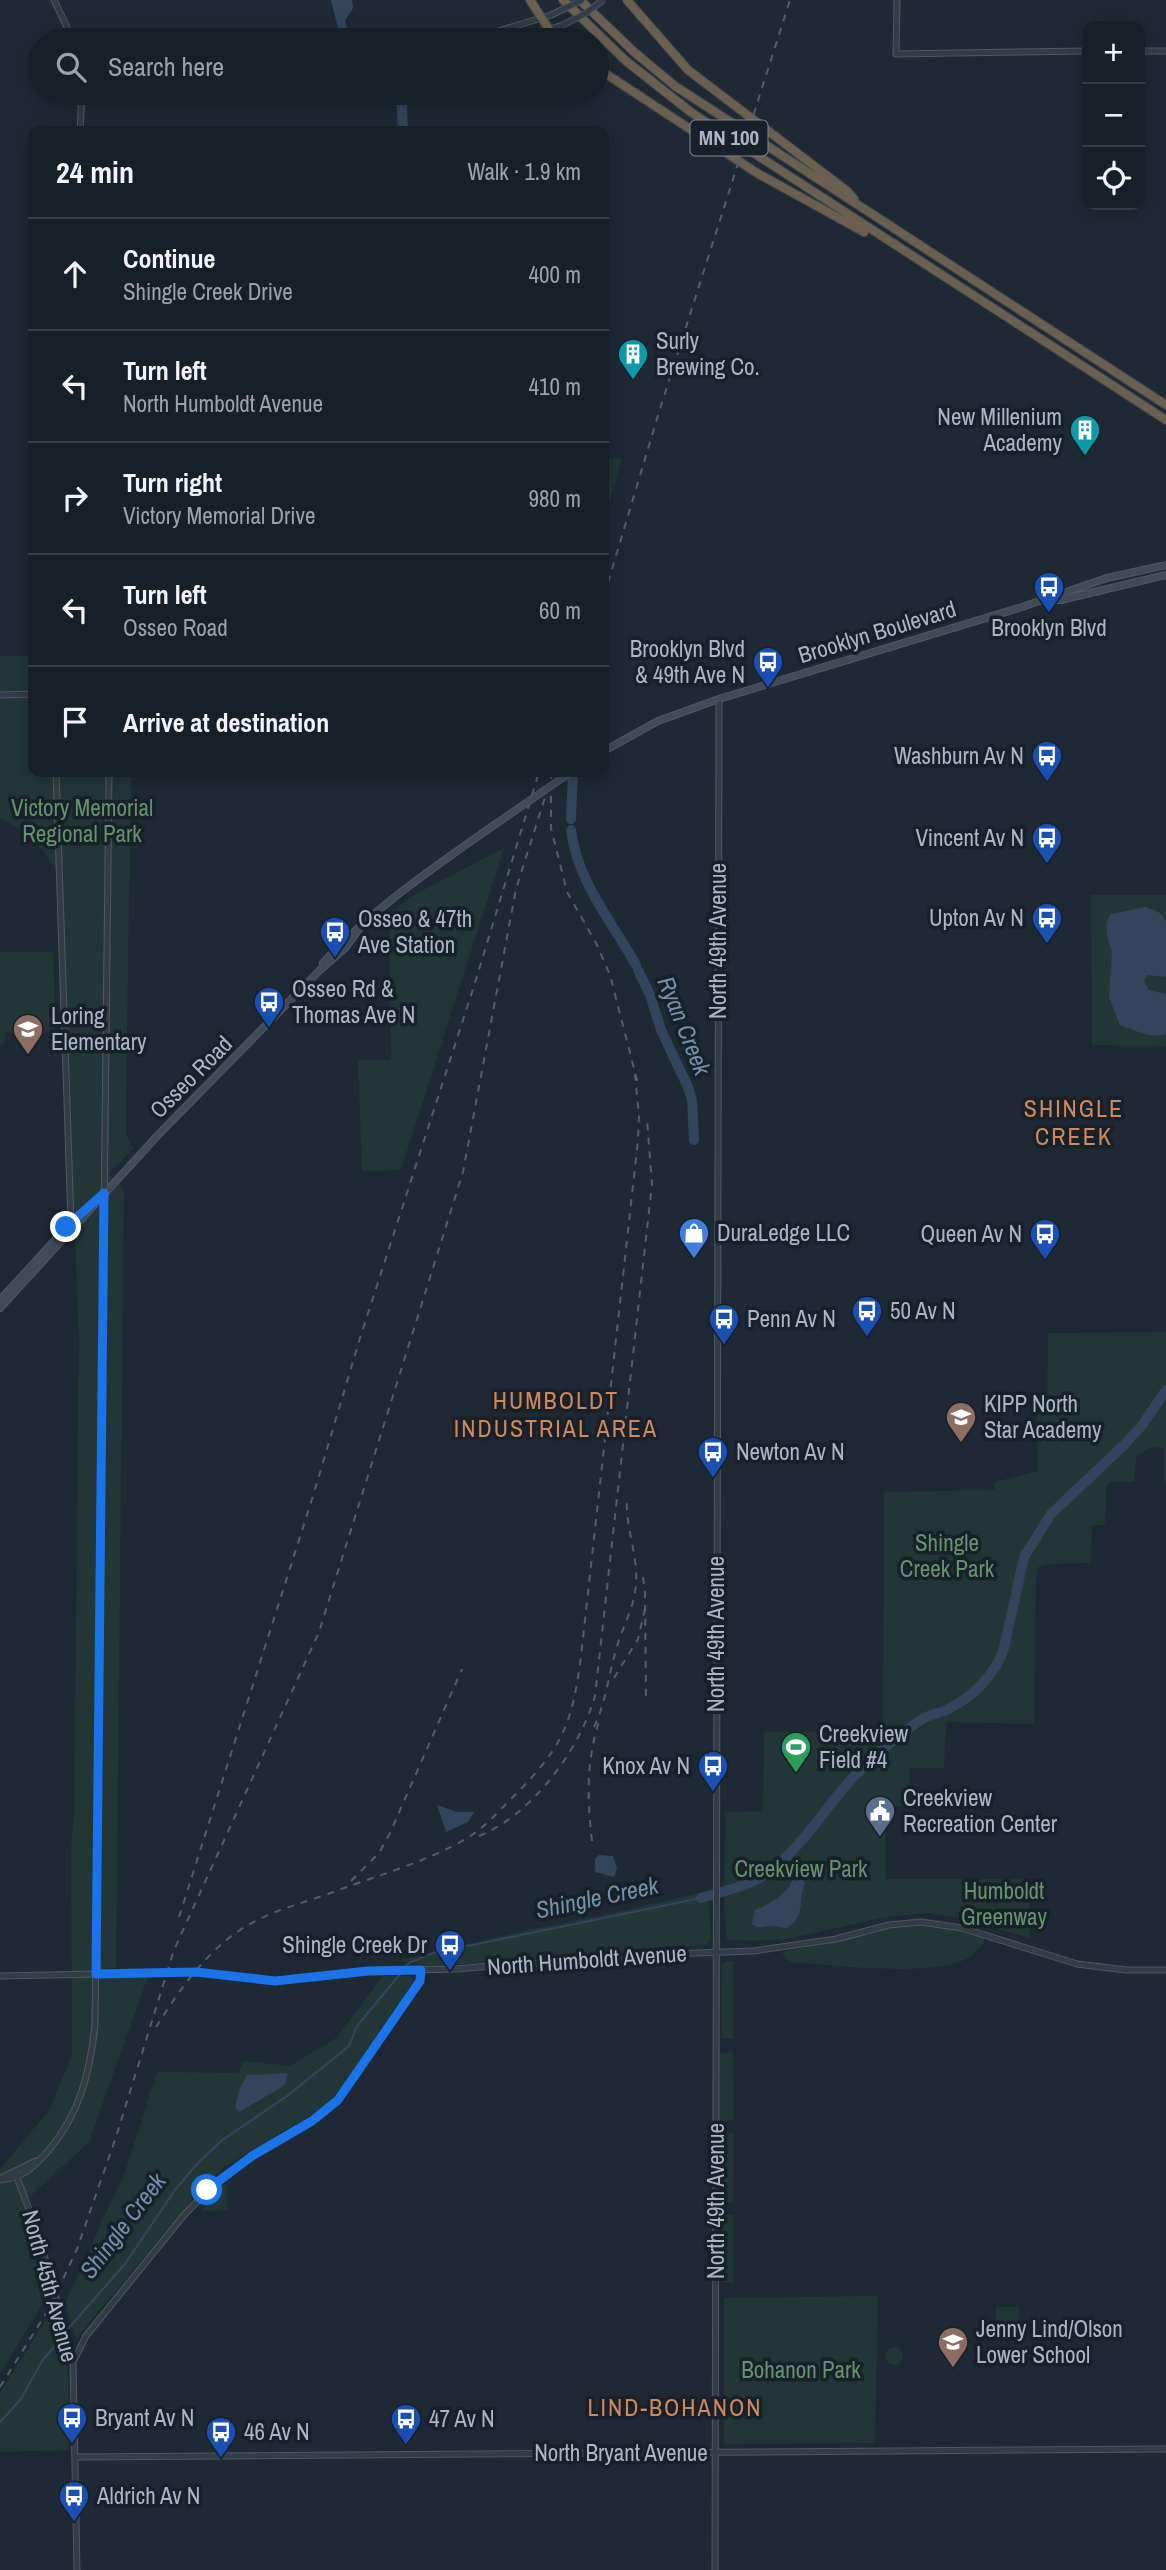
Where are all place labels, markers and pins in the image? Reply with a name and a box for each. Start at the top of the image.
place label: Surly Brewing Co. [656,325,760,382]
building icon: Surly Brewing Co. [616,337,650,381]
place label: New Millenium Academy [937,401,1063,458]
building icon: New Millenium Academy [1068,413,1102,457]
bus stop icon: Brooklyn Blvd [1032,570,1066,614]
place label: Brooklyn Blvd [991,612,1107,643]
place label: Brooklyn Blvd & 49th Ave N [630,633,745,690]
bus stop icon: Brooklyn Blvd & 49th Ave N [751,645,785,689]
bus stop icon: Washburn Av N [1030,739,1064,783]
place label: Washburn Av N [894,740,1024,771]
bus stop icon: Vincent Av N [1030,821,1064,865]
place label: Vincent Av N [916,822,1024,853]
bus stop icon: Upton Av N [1030,901,1064,945]
place label: Upton Av N [929,902,1024,933]
place label: Osseo & 47th Ave Station [357,903,472,960]
bus stop icon: Osseo & 47th Ave Station [318,915,352,959]
place label: Osseo Rd & Thomas Ave N [292,973,415,1030]
bus stop icon: Osseo Rd & Thomas Ave N [252,985,286,1029]
place label: Loring Elementary [51,1000,147,1057]
school or university icon: Loring Elementary [11,1012,45,1056]
shop icon: DuraLedge LLC [677,1216,711,1260]
place label: DuraLedge LLC [717,1217,850,1248]
bus stop icon: Queen Av N [1028,1217,1062,1261]
place label: Queen Av N [921,1218,1022,1249]
bus stop icon: 50 Av N [850,1294,884,1338]
place label: 50 Av N [890,1295,956,1326]
bus stop icon: Penn Av N [707,1302,741,1346]
place label: Penn Av N [747,1303,836,1334]
place label: KIPP North Star Academy [984,1388,1102,1445]
school or university icon: KIPP North Star Academy [944,1400,978,1444]
bus stop icon: Newton Av N [696,1435,730,1479]
place label: Newton Av N [736,1436,845,1467]
place label: Creekview Field #4 [819,1718,908,1775]
sports icon: Creekview Field #4 [779,1730,813,1774]
bus stop icon: Knox Av N [696,1749,730,1793]
place label: Knox Av N [602,1750,690,1781]
place label: Creekview Recreation Center [903,1782,1058,1839]
public building icon: Creekview Recreation Center [863,1794,897,1838]
bus stop icon: Shingle Creek Dr [433,1928,467,1972]
place label: Shingle Creek Dr [282,1929,428,1960]
place label: Jenny Lind/Olson Lower School [976,2313,1123,2370]
school or university icon: Jenny Lind/Olson Lower School [936,2325,970,2369]
bus stop icon: Bryant Av N [55,2401,89,2445]
place label: Bryant Av N [95,2402,194,2433]
bus stop icon: 47 Av N [389,2402,423,2446]
place label: 47 Av N [429,2403,495,2434]
bus stop icon: 46 Av N [204,2415,238,2459]
place label: 46 Av N [244,2416,310,2447]
bus stop icon: Aldrich Av N [57,2479,91,2523]
place label: Aldrich Av N [96,2480,200,2511]

